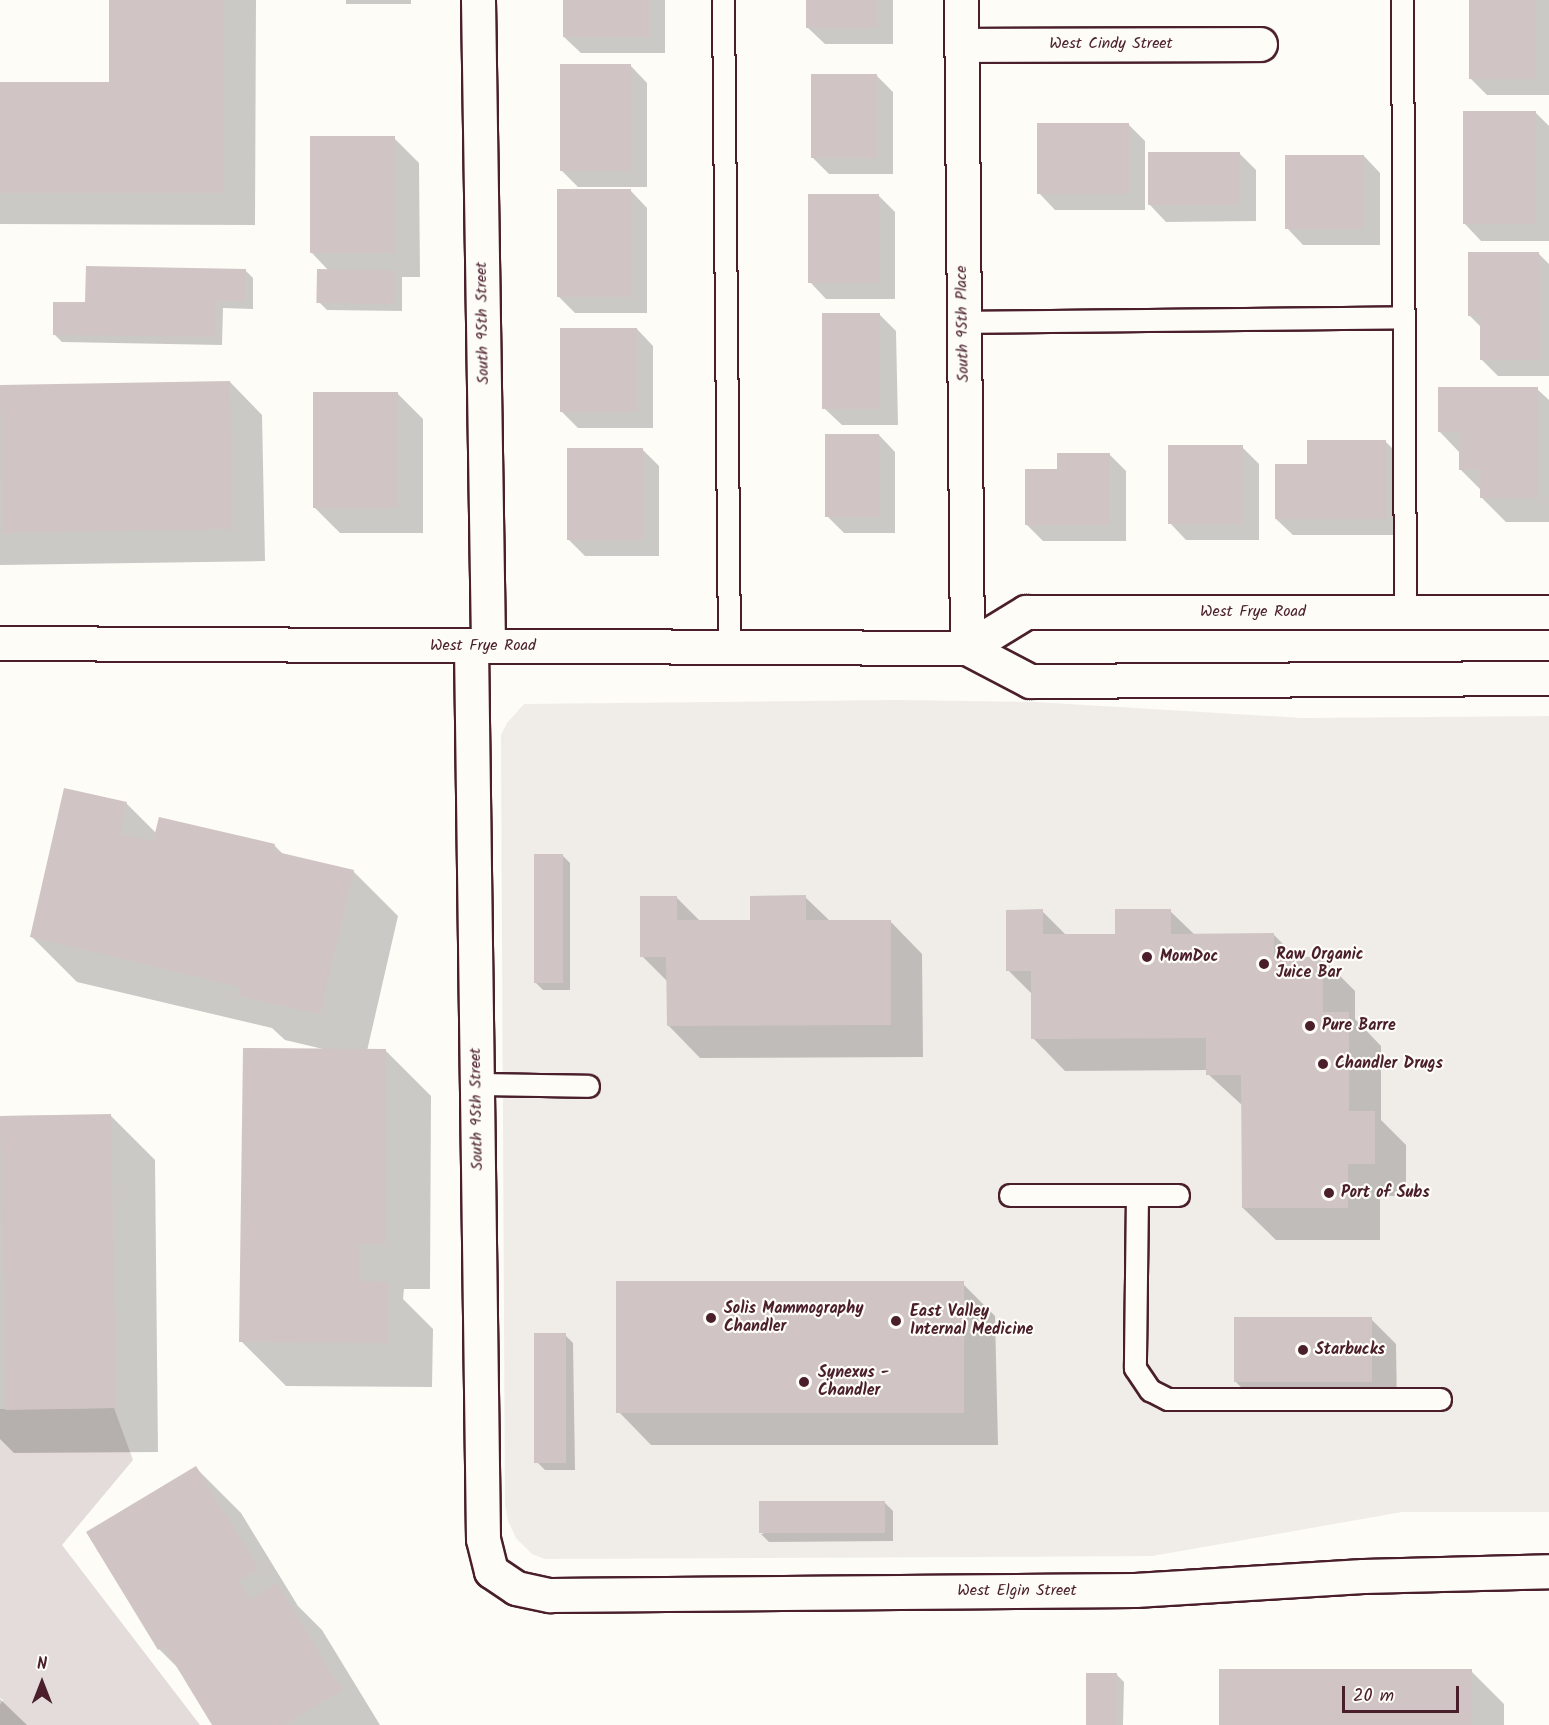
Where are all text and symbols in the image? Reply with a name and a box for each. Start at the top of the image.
street label: West Cindy Street [1049,34,1173,54]
street label: South 95th Street [472,261,494,385]
street label: South 95th Place [952,266,974,382]
street label: West Frye Road [1200,602,1306,622]
street label: West Frye Road [430,636,536,656]
place label: Raw Organic Juice Bar [1276,945,1364,983]
place label: MomDoc [1160,947,1218,967]
marker: MomDoc [1138,948,1156,966]
marker: Raw Organic Juice Bar [1257,957,1271,971]
place label: Pure Barre [1322,1016,1396,1036]
marker: Pure Barre [1303,1019,1317,1033]
street label: South 95th Street [466,1047,488,1171]
place label: Chandler Drugs [1335,1054,1443,1074]
marker: Chandler Drugs [1316,1057,1330,1071]
place label: Port of Subs [1341,1183,1430,1203]
marker: Port of Subs [1322,1186,1336,1200]
place label: Solis Mammography Chandler [724,1299,864,1337]
place label: East Valley Internal Medicine [910,1302,1033,1340]
marker: Solis Mammography Chandler [702,1309,720,1327]
marker: East Valley Internal Medicine [887,1312,905,1330]
place label: Starbucks [1315,1340,1385,1360]
marker: Starbucks [1296,1343,1310,1357]
place label: Synexus - Chandler [818,1363,889,1401]
marker: Synexus - Chandler [795,1373,813,1391]
street label: West Elgin Street [957,1581,1077,1601]
text: N [37,1652,47,1677]
north arrow [12,1653,72,1713]
scale bar [1345,1674,1462,1712]
text: 20 m [1353,1682,1394,1711]

